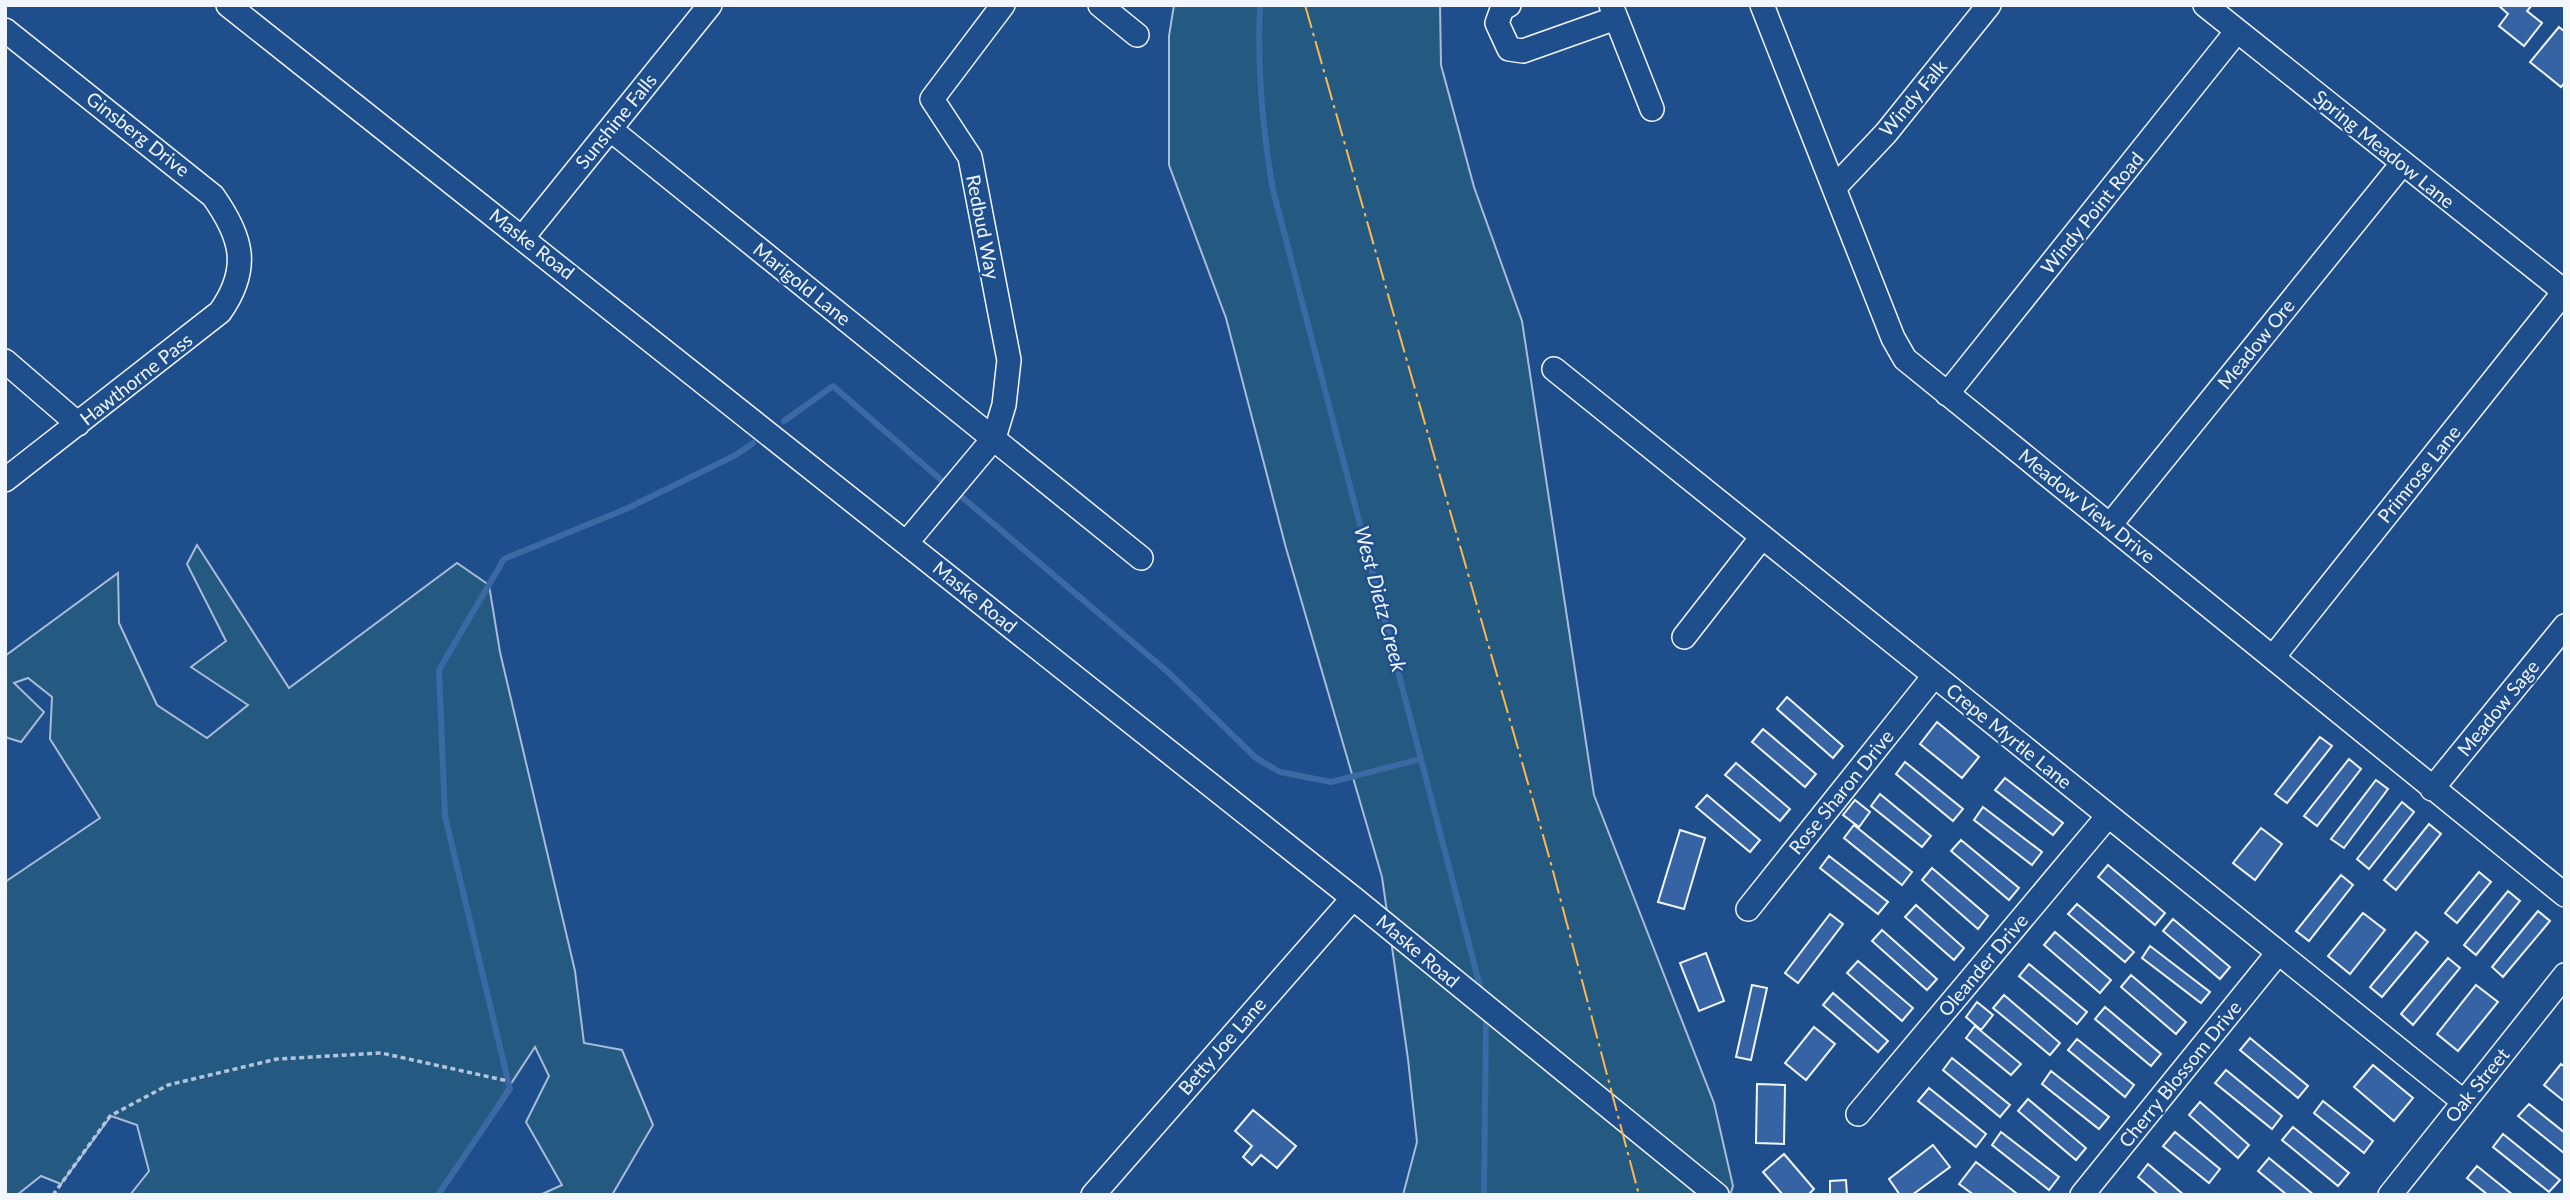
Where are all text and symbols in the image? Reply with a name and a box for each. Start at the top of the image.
street label: Windy Falk [1874,55,1951,141]
street label: Sunshine Falls [570,68,661,173]
street label: Spring Meadow Lane [2309,85,2460,213]
street label: Ginsberg Drive [82,86,194,181]
street label: Windy Point Road [2035,147,2148,278]
street label: Redbud Way [962,173,1005,281]
street label: Maske Road [485,203,579,284]
street label: Marigold Lane [749,237,856,330]
street label: Meadow Ore [2212,294,2299,393]
street label: Hawthorne Pass [75,328,196,430]
street label: Primrose Lane [2372,420,2465,527]
street label: Meadow View Drive [2014,444,2160,568]
water label: West Dietz Creek [1350,523,1413,675]
street label: Maske Road [929,556,1022,637]
street label: Meadow Sage [2452,655,2543,760]
street label: Crepe Myrtle Lane [1942,678,2077,793]
street label: Rose Sharon Drive [1783,725,1898,859]
street label: Maske Road [1372,909,1464,992]
street label: Oleander Drive [1933,909,2032,1021]
street label: Betty Joe Lane [1173,992,1270,1099]
street label: Cherry Blossom Drive [2113,996,2246,1152]
street label: Oak Street [2440,1043,2514,1126]

